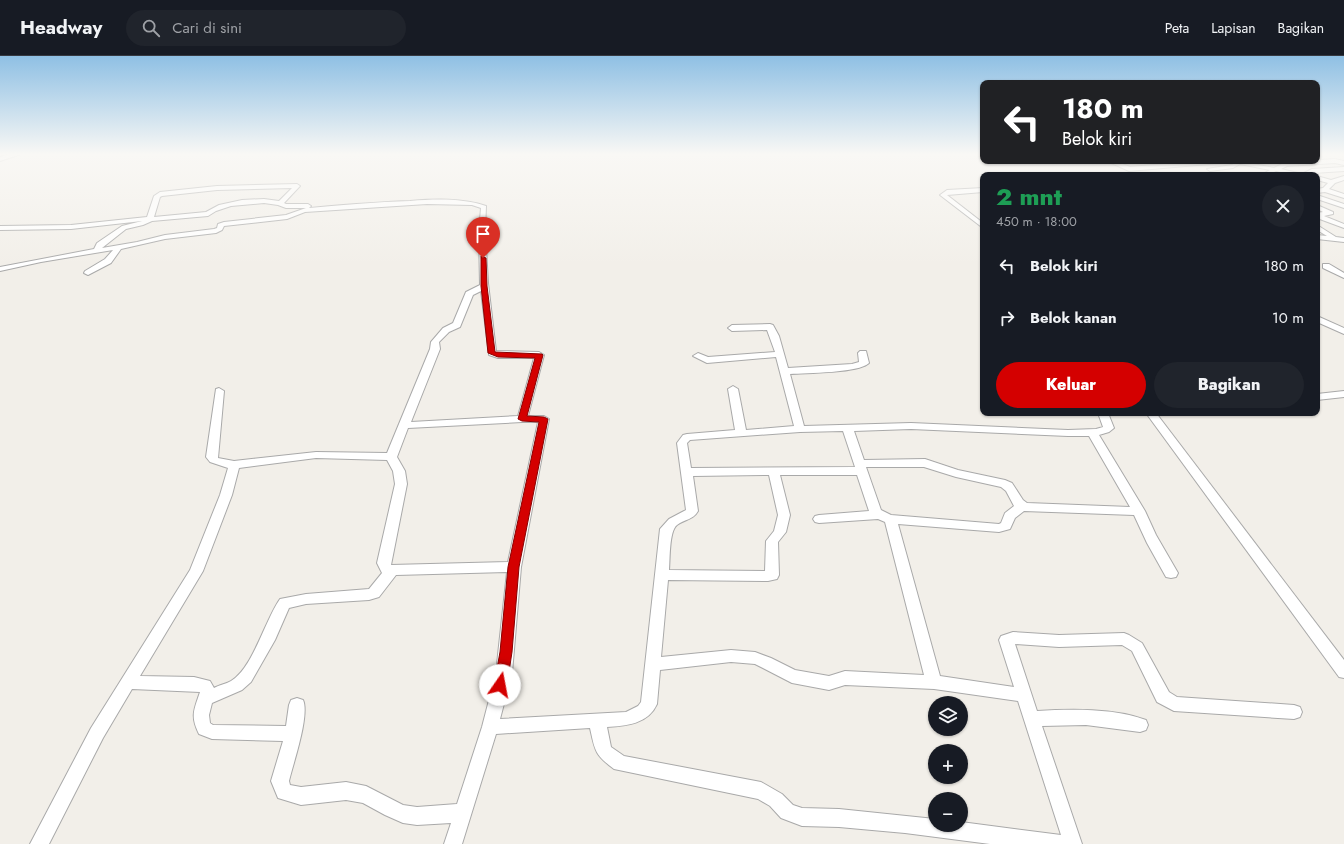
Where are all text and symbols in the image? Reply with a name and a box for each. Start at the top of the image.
search box [126,10,406,46]
text: Headway [20,14,102,41]
icon: search [140,17,162,39]
text: Cari di sini [172,17,242,39]
text: Peta [1165,18,1189,38]
text: Lapisan [1211,18,1256,38]
text: Bagikan [1278,18,1324,38]
text: 180 m [1062,88,1144,129]
icon: left [996,96,1048,148]
text: Belok kiri [1062,126,1132,152]
text: 2 mnt [996,179,1062,214]
button: close [1262,185,1304,227]
text: 450 m · 18:00 [996,212,1077,231]
pin [466,217,500,258]
icon: arrive [472,223,494,245]
icon: left [996,255,1018,277]
text: Belok kiri [1030,255,1098,277]
text: 180 m [1264,255,1304,277]
icon: right [996,307,1018,329]
text: Belok kanan [1030,307,1117,329]
text: 10 m [1272,307,1304,329]
button: Keluar [996,362,1146,408]
button: Bagikan [1154,362,1304,408]
position arrow [479,664,521,706]
map controls [928,696,968,832]
button: layers [928,696,968,736]
button: + [928,744,968,784]
button: − [928,792,968,832]

